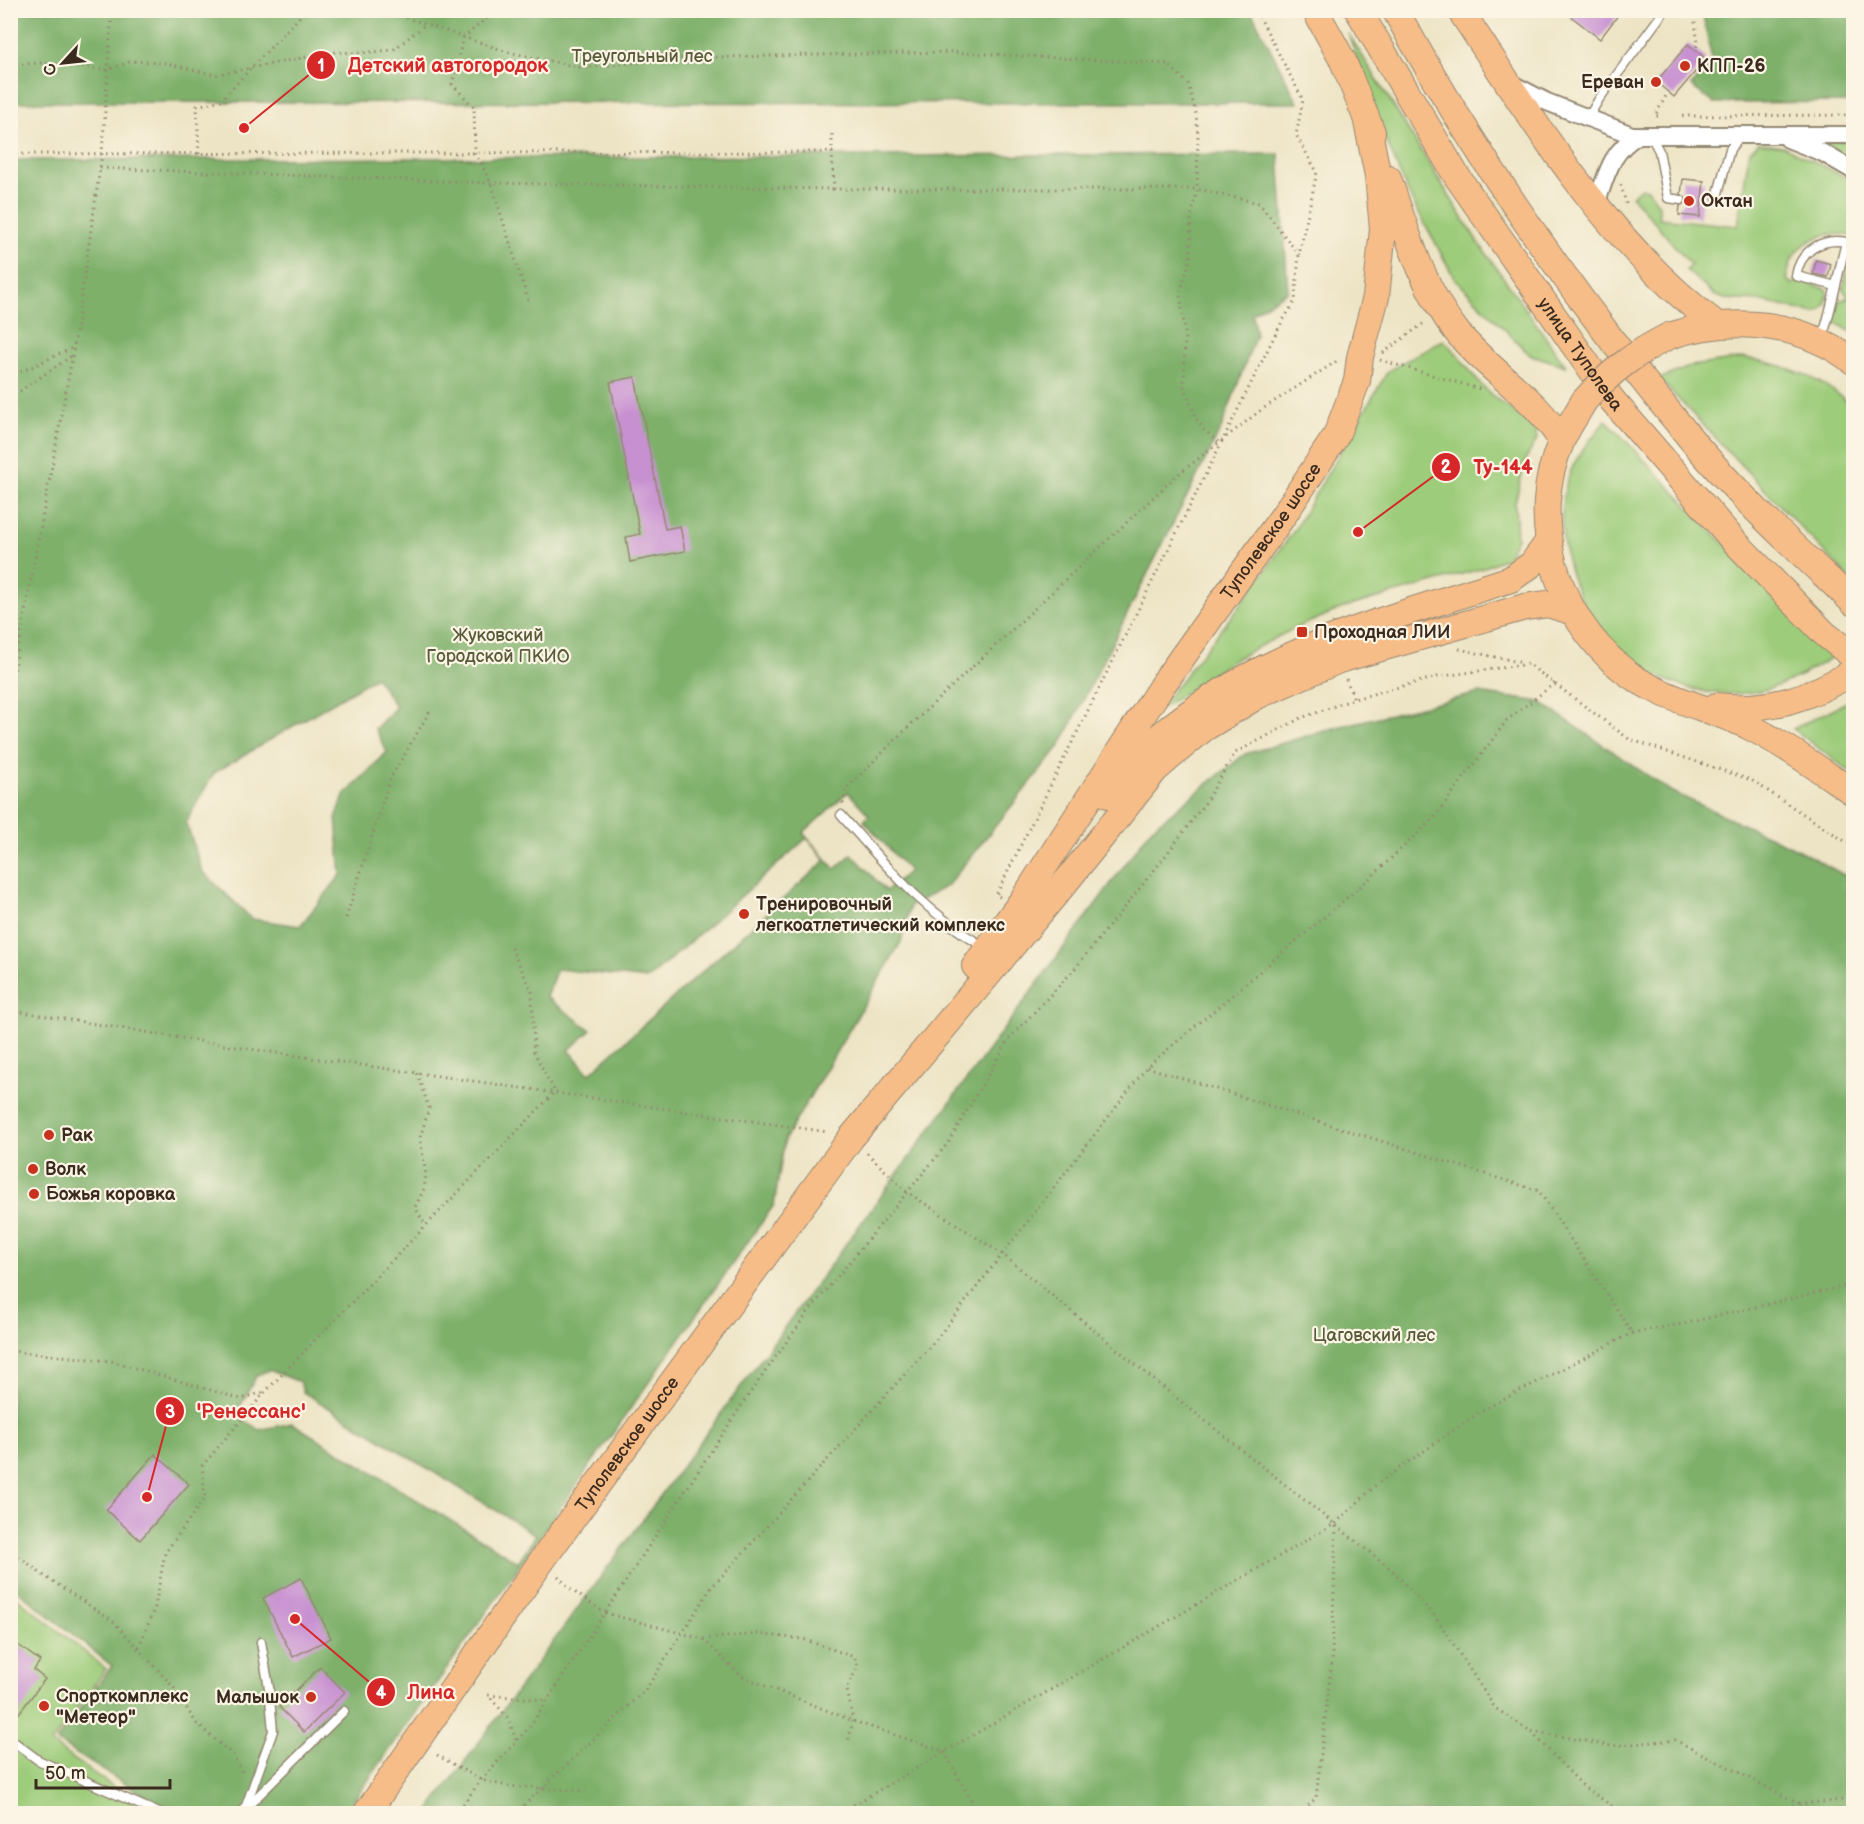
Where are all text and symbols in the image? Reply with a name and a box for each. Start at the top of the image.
north arrow [33,33,93,93]
callout: Детский автогородок [306,46,560,84]
park label: Треугольный лес [571,46,713,67]
text: Детский автогородок [348,54,548,78]
text: 1 [317,56,325,77]
place label: КПП-26 [1697,56,1765,77]
marker: КПП-26 [1678,59,1692,73]
text: С [40,60,62,78]
place label: Ереван [1581,72,1644,93]
marker: Ереван [1649,75,1663,89]
place label: Октан [1701,191,1753,212]
marker: Октан [1682,194,1696,208]
street label: улица Туполева [1533,294,1627,416]
callout: Ty-144 [1431,448,1545,486]
text: Ty-144 [1473,456,1533,480]
text: 2 [1441,457,1452,478]
street label: Туполевское шоссе [1217,459,1326,604]
place label: Проходная ЛИИ [1314,622,1451,643]
park label: Жуковский Городской ПКИО [426,625,570,667]
marker: Проходная ЛИИ [1295,625,1309,639]
place label: Тренировочный легкоатлетический комплекс [755,894,1005,936]
marker: Тренировочный легкоатлетический комплекс [737,907,751,921]
place label: Рак [61,1125,93,1146]
marker: Рак [42,1128,56,1142]
place label: Волк [45,1159,86,1180]
marker: Волк [26,1162,40,1176]
place label: Божья коровка [46,1184,176,1205]
marker: Божья коровка [27,1187,41,1201]
park label: Цаговский лес [1313,1325,1435,1346]
street label: Туполевское шоссе [571,1373,684,1516]
callout: 'Ренессанс' [155,1392,318,1430]
text: 'Ренессанс' [197,1400,305,1424]
text: 3 [165,1402,175,1423]
callout: Лина [366,1673,467,1711]
text: Лина [406,1681,455,1705]
text: 4 [376,1683,387,1704]
place label: Спорткомплекс "Метеор" [56,1686,189,1728]
place label: Малышок [216,1687,299,1708]
marker: Малышок [304,1690,318,1704]
marker: Спорткомплекс "Метеор" [37,1699,51,1713]
scale bar [36,1752,170,1790]
text: 50 m [45,1763,86,1784]

